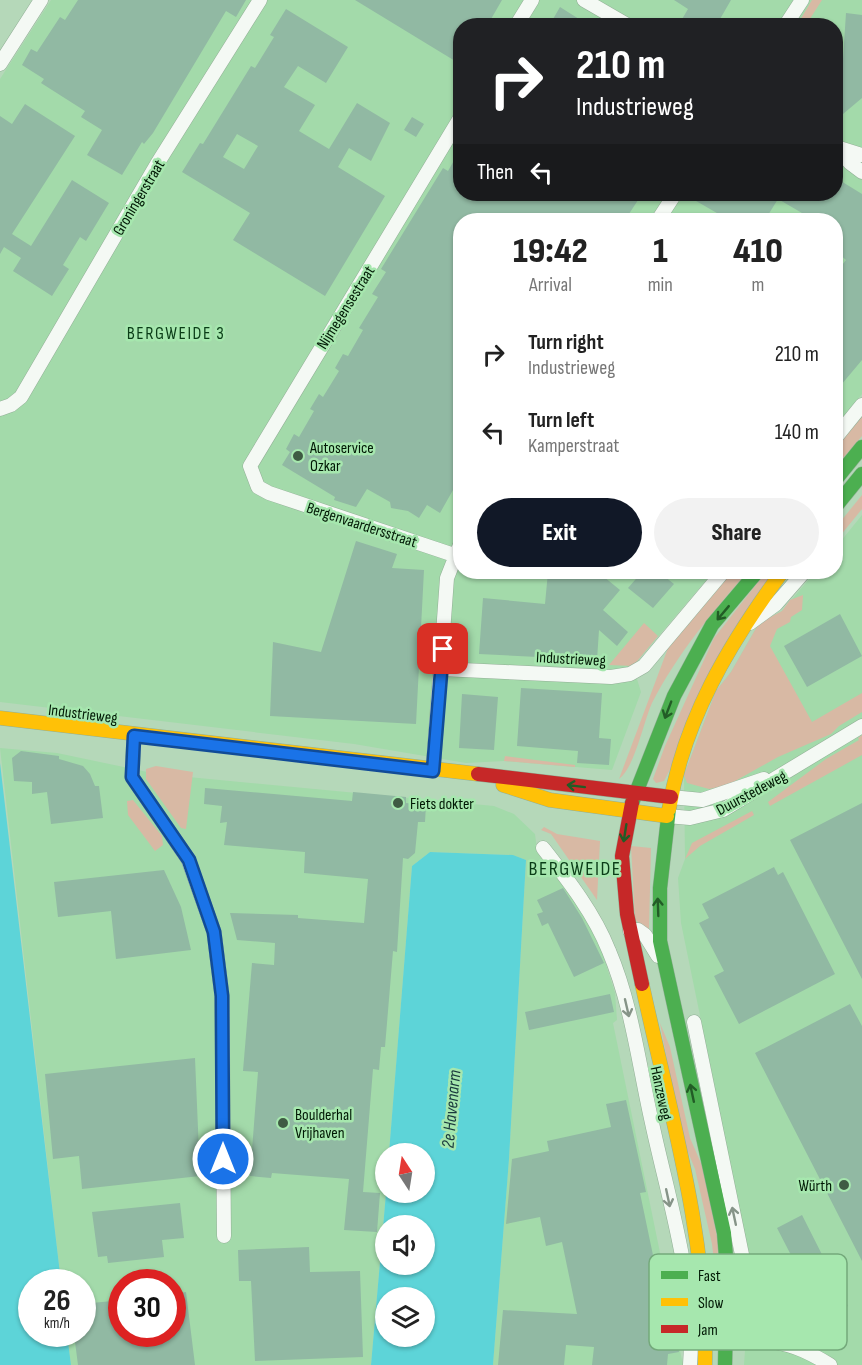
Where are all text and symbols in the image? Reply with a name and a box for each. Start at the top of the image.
text: 210 m [576,40,665,91]
icon: right [477,42,555,120]
text: Industrieweg [576,91,694,123]
street label: Groningerstraat [109,156,169,239]
icon: left [525,156,558,189]
text: Then [477,159,513,186]
text: 19:42 [513,230,588,273]
text: 1 [653,230,668,273]
text: 410 [733,230,783,273]
street label: Nijmegensestraat [313,263,379,353]
text: Arrival [529,273,572,297]
text: min [648,273,673,297]
text: m [752,273,764,297]
district label: BERGWEIDE 3 [127,323,225,344]
text: Turn right [528,329,604,356]
icon: right [477,338,510,371]
text: 210 m [775,341,819,368]
text: Industrieweg [528,356,615,380]
text: Turn left [528,407,594,434]
icon: left [477,416,510,449]
text: 140 m [775,419,819,446]
text: Kamperstraat [528,434,619,458]
place label: Autoservice Ozkar [309,439,374,476]
marker: Autoservice Ozkar [291,449,305,463]
button: Exit [477,498,642,567]
button: Share [654,498,819,567]
street label: Bergenvaardersstraat [304,499,419,552]
one-way arrow [717,604,730,620]
pin [417,623,468,674]
icon: arrive [426,632,459,665]
street label: Industrieweg [536,648,606,671]
one-way arrow [662,700,673,719]
street label: Industrieweg [47,701,119,728]
street label: Duurstedeweg [713,767,790,820]
one-way arrow [567,780,586,791]
place label: Fiets dokter [410,795,474,814]
marker: Fiets dokter [391,796,405,810]
one-way arrow [620,823,631,843]
district label: BERGWEIDE [529,857,622,881]
one-way arrow [653,898,664,918]
one-way arrow [622,998,633,1017]
street label: Hanzeweg [646,1065,676,1122]
water label: 2e Havenarm [438,1069,465,1149]
one-way arrow [686,1084,697,1103]
place label: Boulderhal Vrijhaven [295,1106,352,1143]
marker: Boulderhal Vrijhaven [276,1116,290,1130]
position arrow [191,1127,255,1191]
north arrow [375,1143,435,1203]
map controls [375,1143,435,1347]
place label: Würth [799,1177,832,1196]
marker: Würth [837,1178,851,1192]
one-way arrow [663,1188,674,1208]
one-way arrow [728,1207,739,1227]
button: sound [375,1215,435,1275]
legend [649,1254,847,1350]
text: Fast [698,1267,721,1286]
speed limit sign: 30 [108,1269,186,1347]
text: 26 [43,1283,71,1319]
button: layers [375,1287,435,1347]
text: Slow [698,1294,723,1313]
text: km/h [44,1314,70,1333]
text: Jam [697,1321,718,1340]

